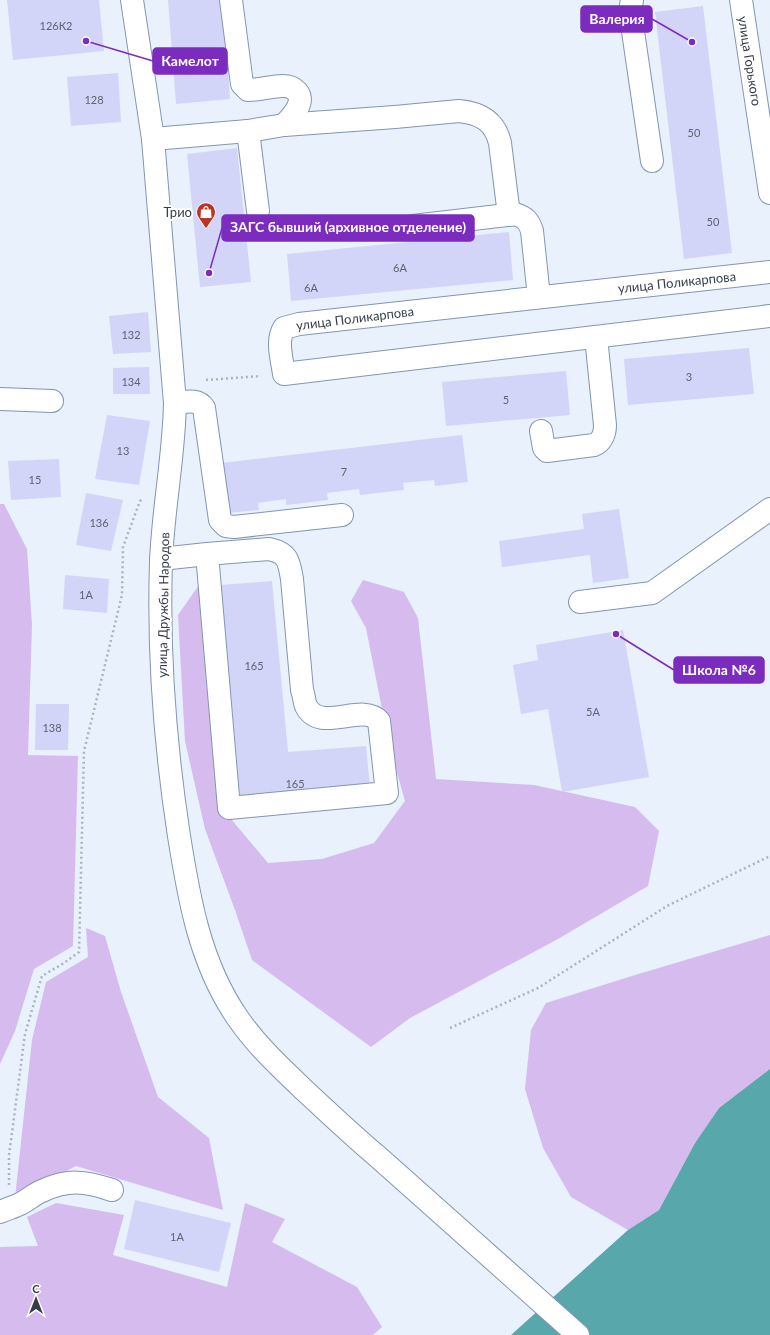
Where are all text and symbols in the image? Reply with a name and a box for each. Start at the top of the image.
callout: Валерия [581,6,652,32]
text: Валерия [589,10,645,27]
street label: улица Горького [735,15,765,107]
house number: 126К2 [40,19,72,32]
callout: Камелот [153,48,227,74]
text: Камелот [161,52,220,69]
house number: 128 [84,93,104,106]
house number: 50 [688,126,701,139]
shop icon: Трио [195,201,217,229]
place label: Трио [164,204,192,220]
callout: ЗАГС бывший (архивное отделение) [222,215,474,241]
house number: 50 [707,215,720,228]
text: ЗАГС бывший (архивное отделение) [230,218,466,235]
house number: 6А [393,261,407,274]
street label: улица Поликарпова [617,268,737,296]
house number: 6А [304,281,318,294]
street label: улица Поликарпова [295,303,415,333]
house number: 132 [121,328,141,341]
house number: 3 [686,370,692,383]
house number: 134 [121,375,141,388]
house number: 5 [503,393,509,406]
house number: 13 [117,444,129,457]
house number: 7 [341,465,347,478]
house number: 15 [29,473,41,486]
house number: 136 [89,516,109,529]
street label: улица Дружбы Народов [154,532,172,678]
house number: 1А [79,588,93,601]
callout: Школа №6 [674,657,764,683]
house number: 165 [244,659,264,672]
text: Школа №6 [682,661,756,678]
house number: 5А [586,705,600,718]
house number: 138 [42,721,62,734]
house number: 165 [285,777,305,790]
house number: 1А [170,1230,184,1243]
north arrow [16,1279,56,1319]
text: С [32,1282,40,1295]

